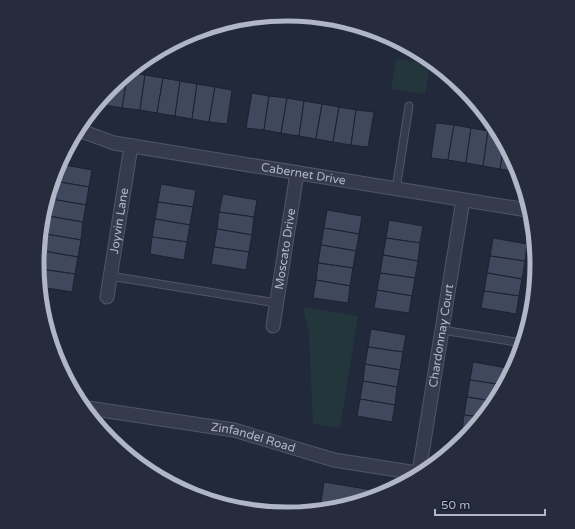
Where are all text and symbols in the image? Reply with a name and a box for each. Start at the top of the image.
street label: Cabernet Drive [260,160,347,188]
street label: Joyvin Lane [107,187,131,255]
street label: Moscato Drive [272,207,298,291]
street label: Chardonnay Court [426,283,456,388]
street label: Zinfandel Road [210,420,297,455]
scale bar [435,491,545,517]
text: 50 m [441,498,470,512]

